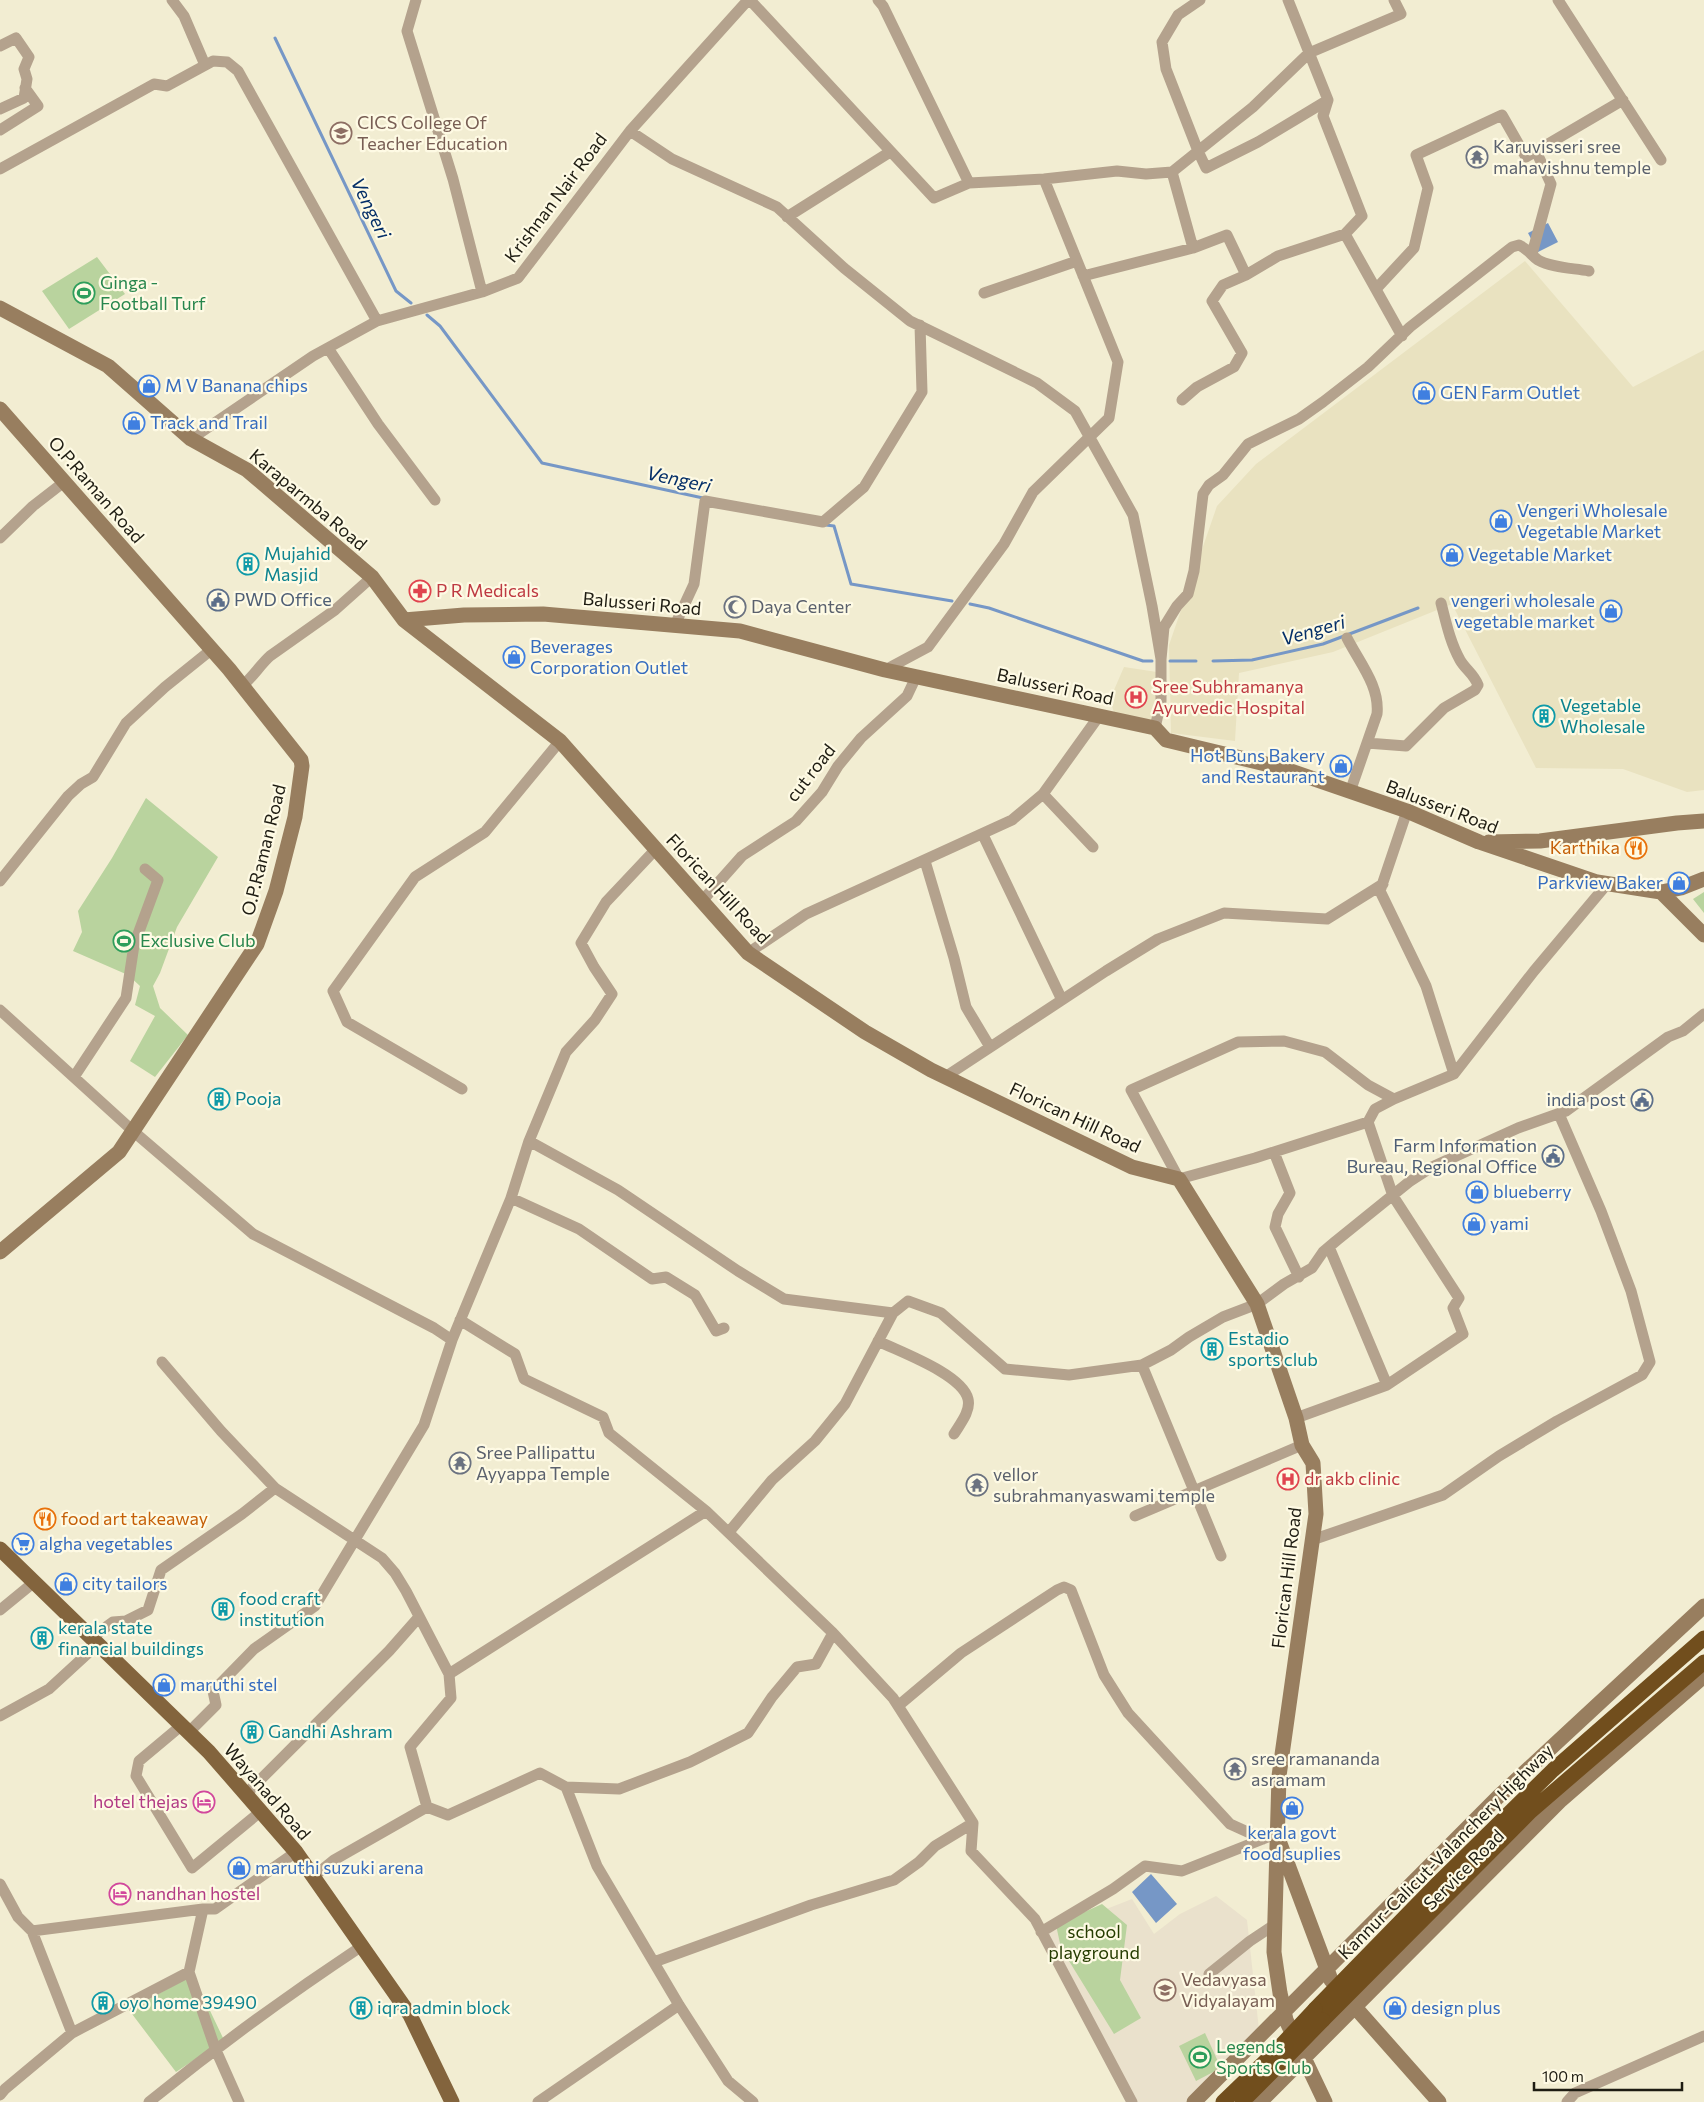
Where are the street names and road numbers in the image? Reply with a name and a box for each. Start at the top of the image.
street label: Krishnan Nair Road [499,128,611,266]
street label: O.P.Raman Road [44,431,149,547]
street label: Karaparmba Road [245,444,372,555]
street label: Balusseri Road [582,587,702,619]
street label: Balusseri Road [995,663,1116,709]
street label: cut road [781,739,840,806]
street label: Balusseri Road [1383,775,1502,838]
street label: O.P.Raman Road [236,782,290,918]
street label: Florican Hill Road [662,829,775,948]
street label: Florican Hill Road [1006,1077,1145,1157]
street label: Florican Hill Road [1266,1506,1306,1650]
street label: Wayanad Road [220,1739,316,1844]
street label: Kannur-Calicut-Valanchery Highway [1333,1739,1558,1964]
street label: Service Road [1418,1824,1508,1914]

